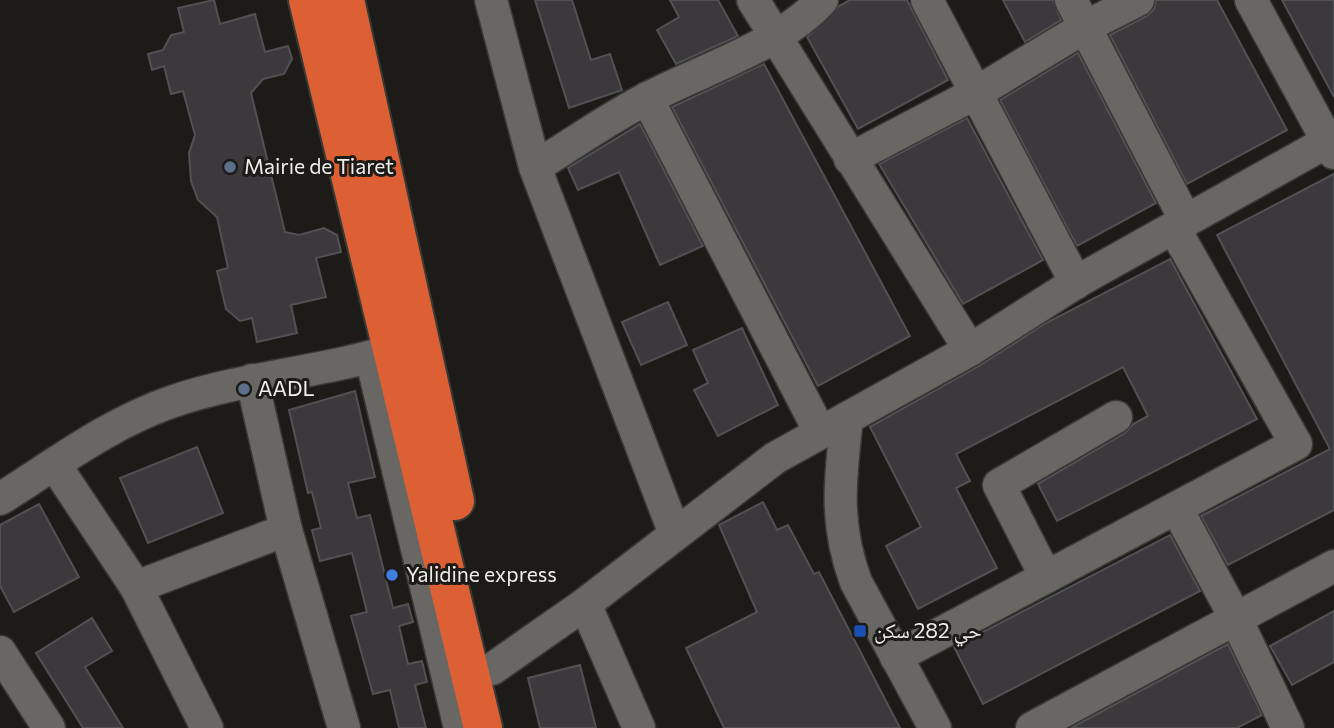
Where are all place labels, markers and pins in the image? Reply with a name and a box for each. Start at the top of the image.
place label: Mairie de Tiaret [244,153,394,178]
marker: Mairie de Tiaret [222,159,238,175]
place label: AADL [258,375,314,400]
marker: AADL [236,381,252,397]
place label: Yalidine express [406,561,557,586]
marker: Yalidine express [384,567,400,583]
place label: حي 282 سكن [874,617,982,647]
marker: حي 282 سكن [852,623,868,639]

